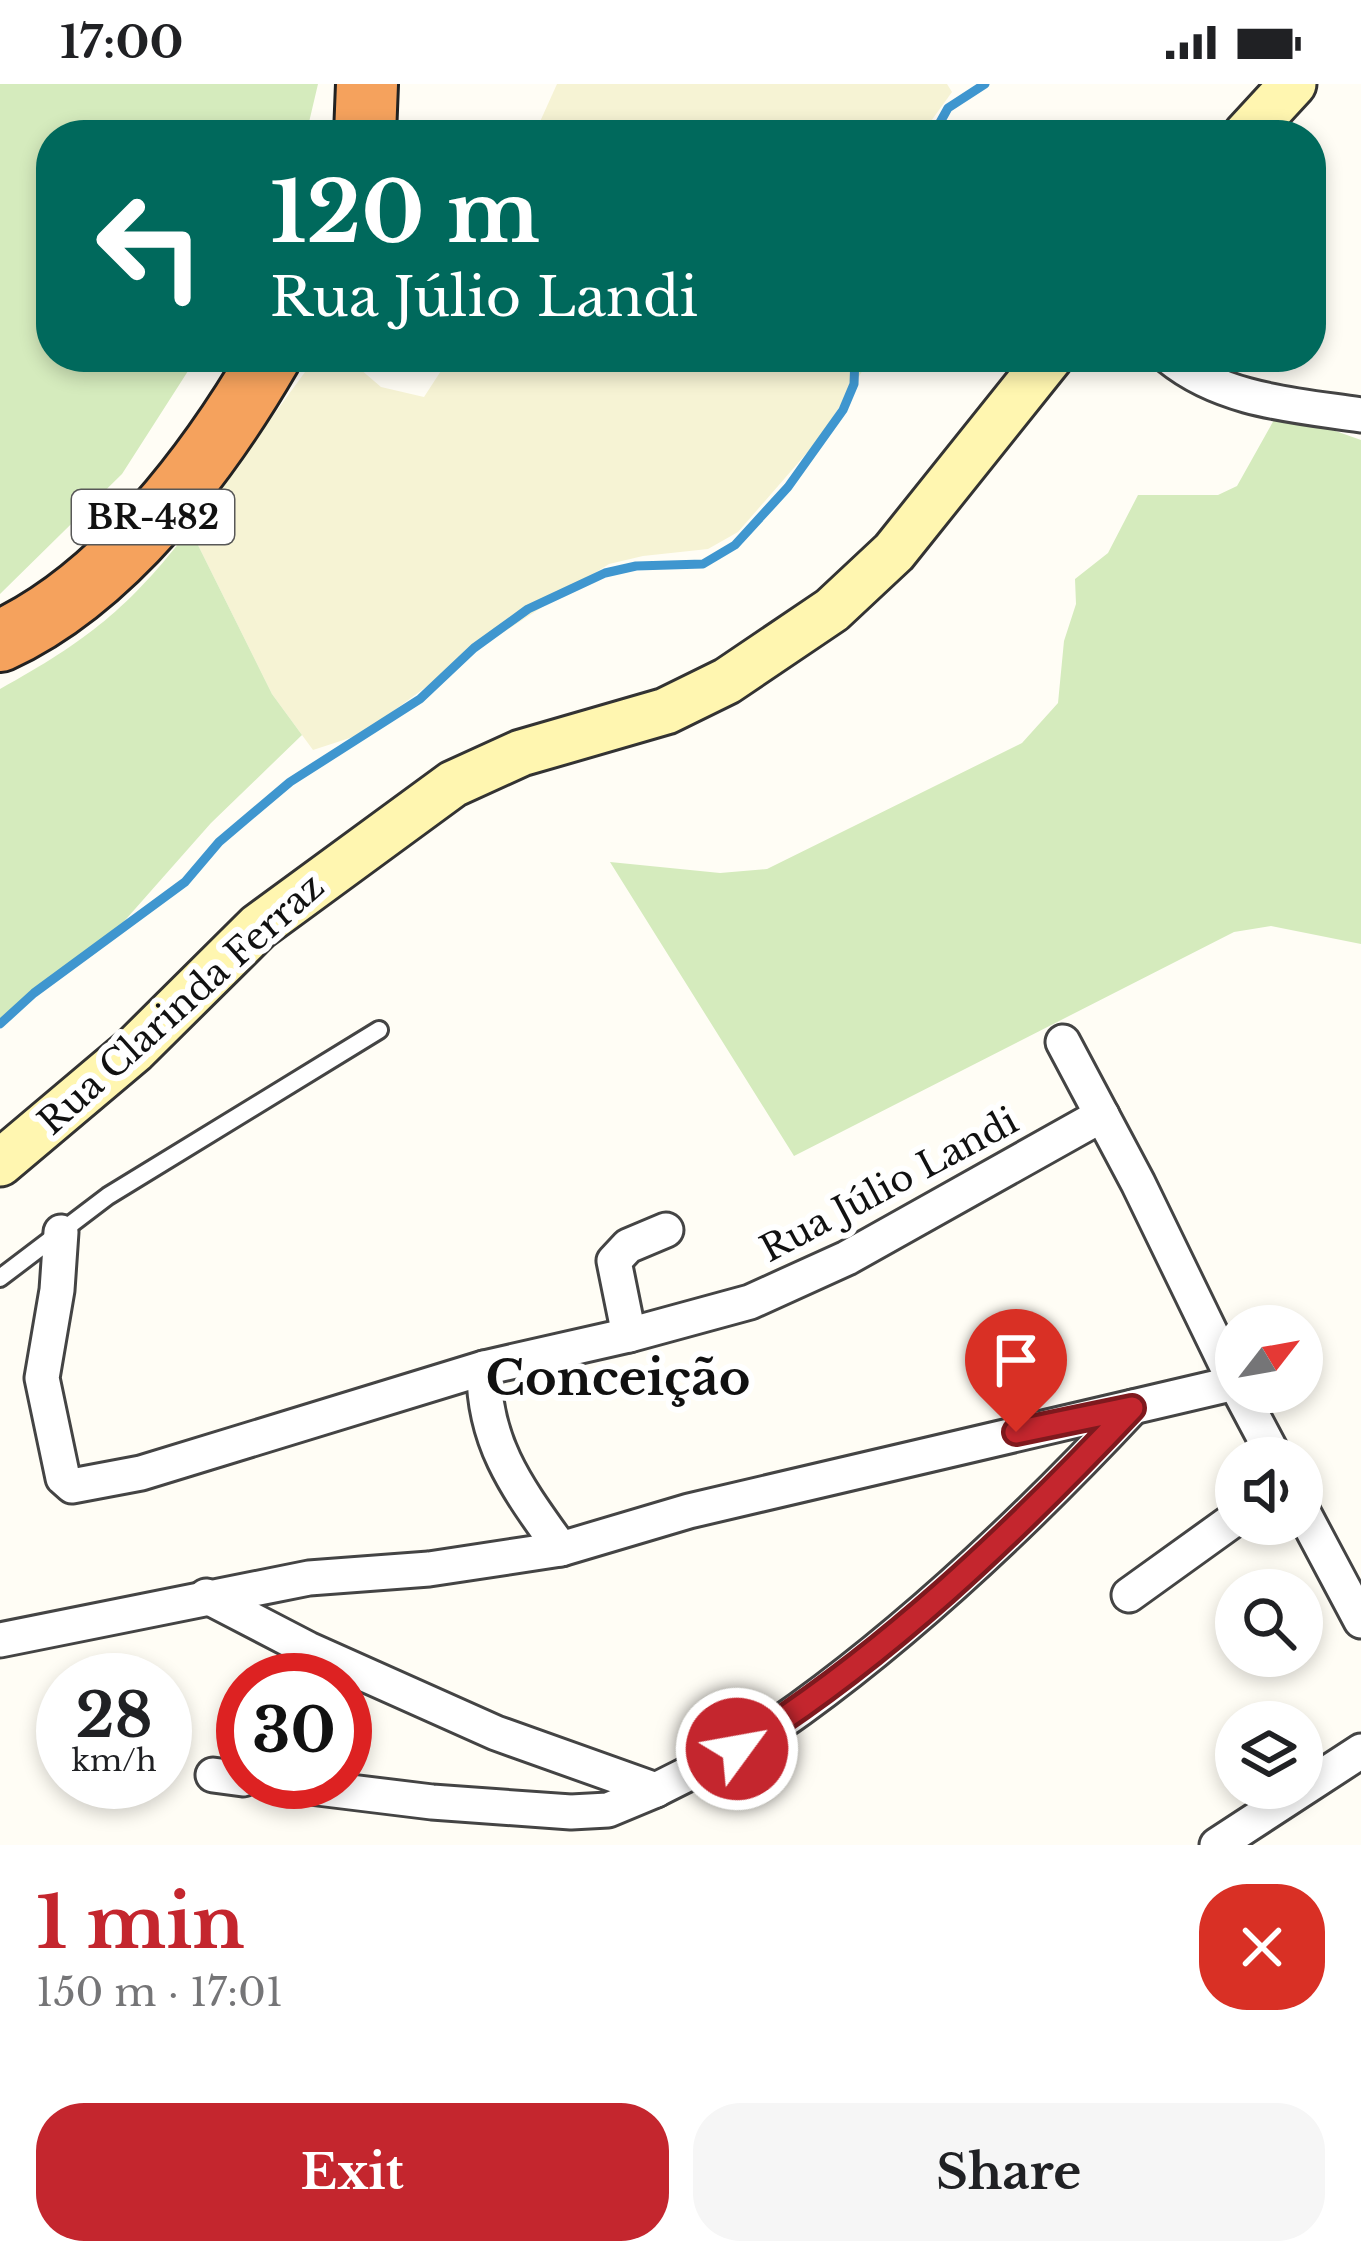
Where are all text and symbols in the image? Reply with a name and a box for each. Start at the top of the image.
text: 17:00 [60,14,184,70]
text: 120 m [270,161,540,265]
icon: left [72,168,228,324]
text: Rua Júlio Landi [270,264,698,331]
road number: BR-482 [72,490,234,544]
street label: Rua Clarinda Ferraz [29,864,333,1144]
street label: Rua Júlio Landi [752,1098,1026,1272]
north arrow [1215,1305,1323,1413]
map controls [1215,1305,1323,1809]
pin [965,1309,1067,1432]
icon: arrive [983,1327,1049,1393]
district label: Conceição [486,1348,750,1408]
button: sound [1215,1437,1323,1545]
button: search [1215,1569,1323,1677]
speed limit sign: 30 [216,1653,372,1809]
text: 28 [75,1679,153,1753]
position arrow [674,1686,800,1812]
button: layers [1215,1701,1323,1809]
text: km/h [71,1742,157,1779]
text: 1 min [36,1878,245,1967]
button: close [1199,1884,1325,2010]
text: 150 m · 17:01 [36,1968,283,2017]
button: Exit [36,2103,669,2241]
button: Share [693,2103,1325,2241]

